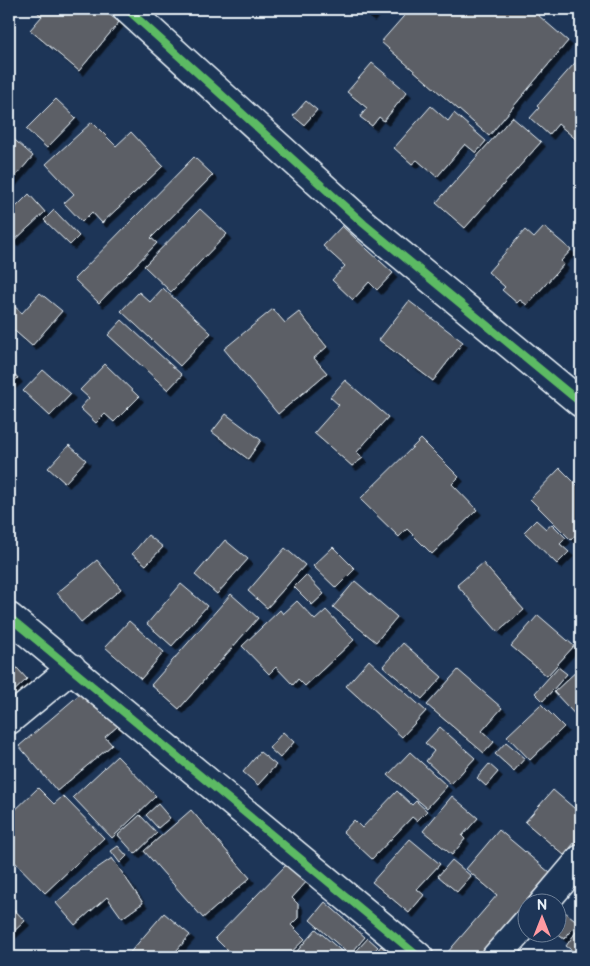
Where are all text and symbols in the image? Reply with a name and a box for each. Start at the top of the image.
north arrow [518,894,568,944]
text: N [537,897,547,914]

